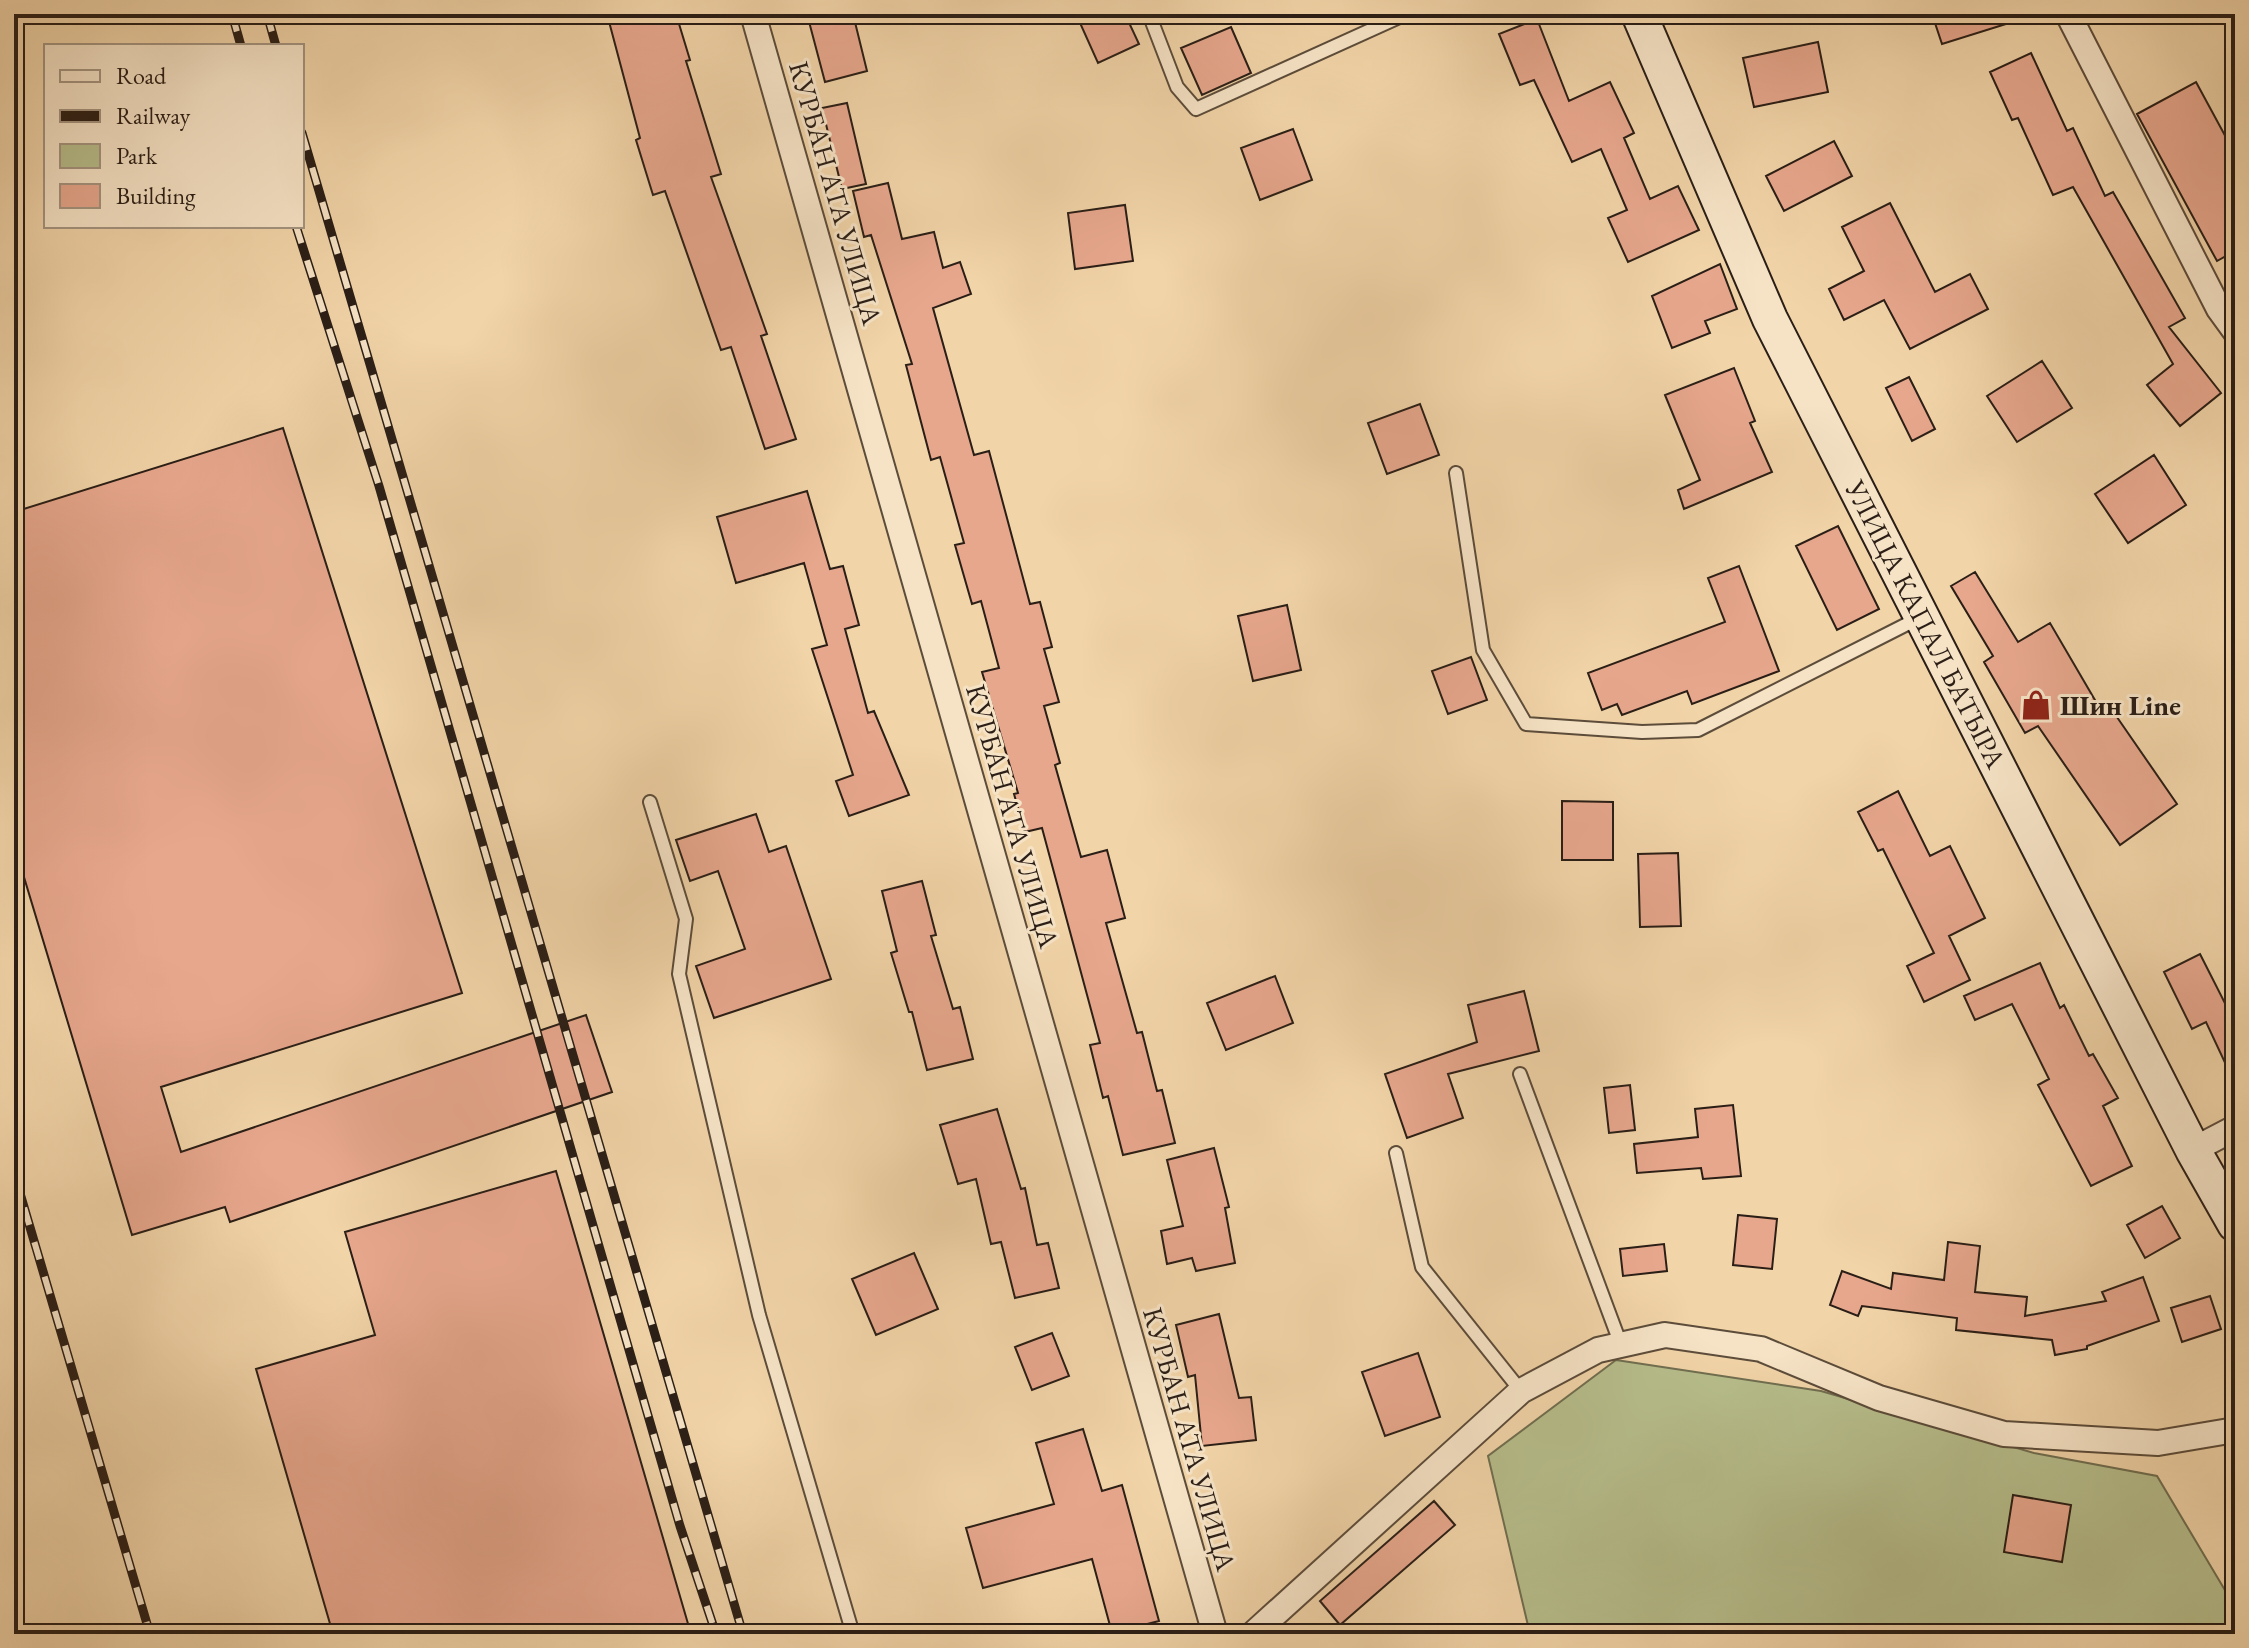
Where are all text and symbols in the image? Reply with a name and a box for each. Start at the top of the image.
legend [44,44,304,228]
street label: КУРБАН АТА УЛИЦА [781,57,891,330]
text: Road [116,60,167,91]
text: Railway [116,100,191,131]
text: Park [116,140,158,171]
text: Building [116,180,196,211]
street label: УЛИЦА КАПАЛ БАТЫРА [1837,473,2015,775]
street label: КУРБАН АТА УЛИЦА [958,680,1068,953]
place label: Шин Line [2060,687,2181,723]
shop icon: Шин Line [2019,688,2053,722]
street label: КУРБАН АТА УЛИЦА [1135,1303,1245,1576]

